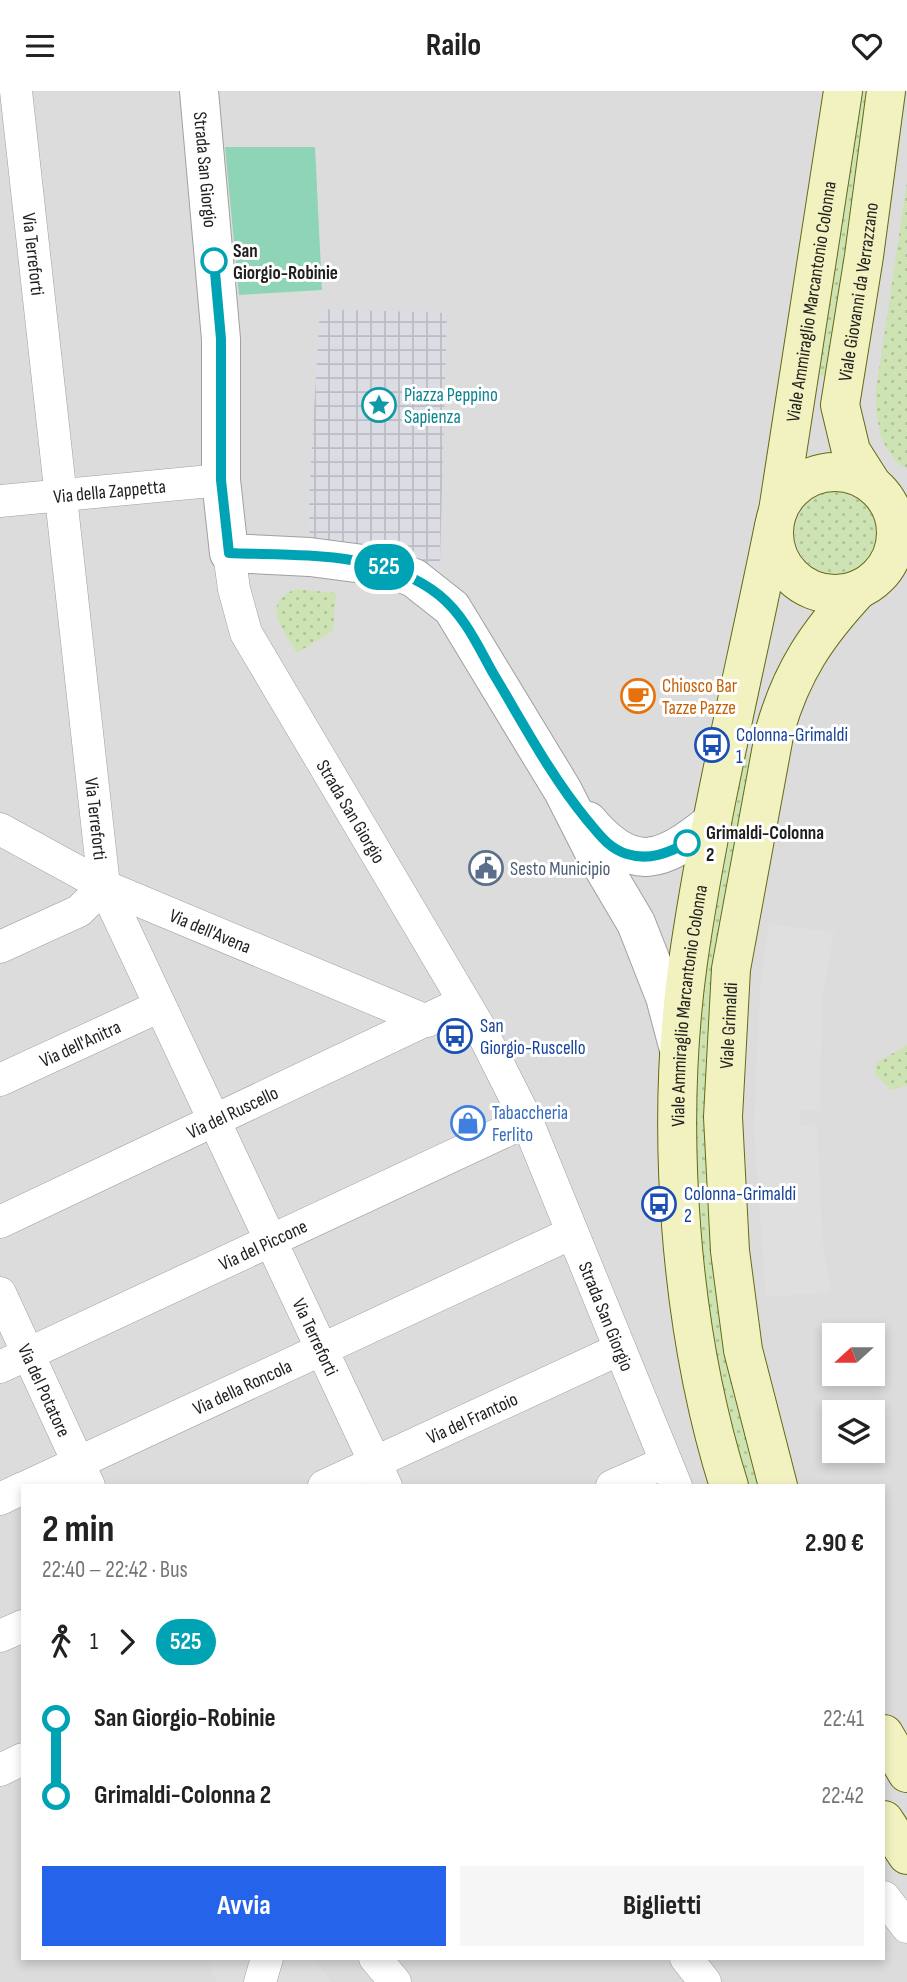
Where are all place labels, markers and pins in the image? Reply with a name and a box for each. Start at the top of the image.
place label: San Giorgio-Robinie [233,240,338,285]
marker: San Giorgio-Robinie [201,248,227,274]
place label: Piazza Peppino Sapienza [404,384,498,429]
place icon: Piazza Peppino Sapienza [360,386,398,424]
place label: Chiosco Bar Tazze Pazze [662,675,738,720]
cafe icon: Chiosco Bar Tazze Pazze [619,677,657,715]
place label: Colonna-Grimaldi 1 [736,724,848,769]
bus stop icon: Colonna-Grimaldi 1 [693,726,731,764]
place label: Grimaldi-Colonna 2 [706,822,824,867]
marker: Grimaldi-Colonna 2 [674,830,700,856]
public building icon: Sesto Municipio [467,849,505,887]
place label: Sesto Municipio [510,858,610,881]
place label: San Giorgio-Ruscello [480,1015,586,1060]
bus stop icon: San Giorgio-Ruscello [436,1017,474,1055]
place label: Tabaccheria Ferlito [492,1102,568,1147]
shop icon: Tabaccheria Ferlito [449,1104,487,1142]
place label: Colonna-Grimaldi 2 [684,1183,796,1228]
bus stop icon: Colonna-Grimaldi 2 [640,1185,678,1223]

